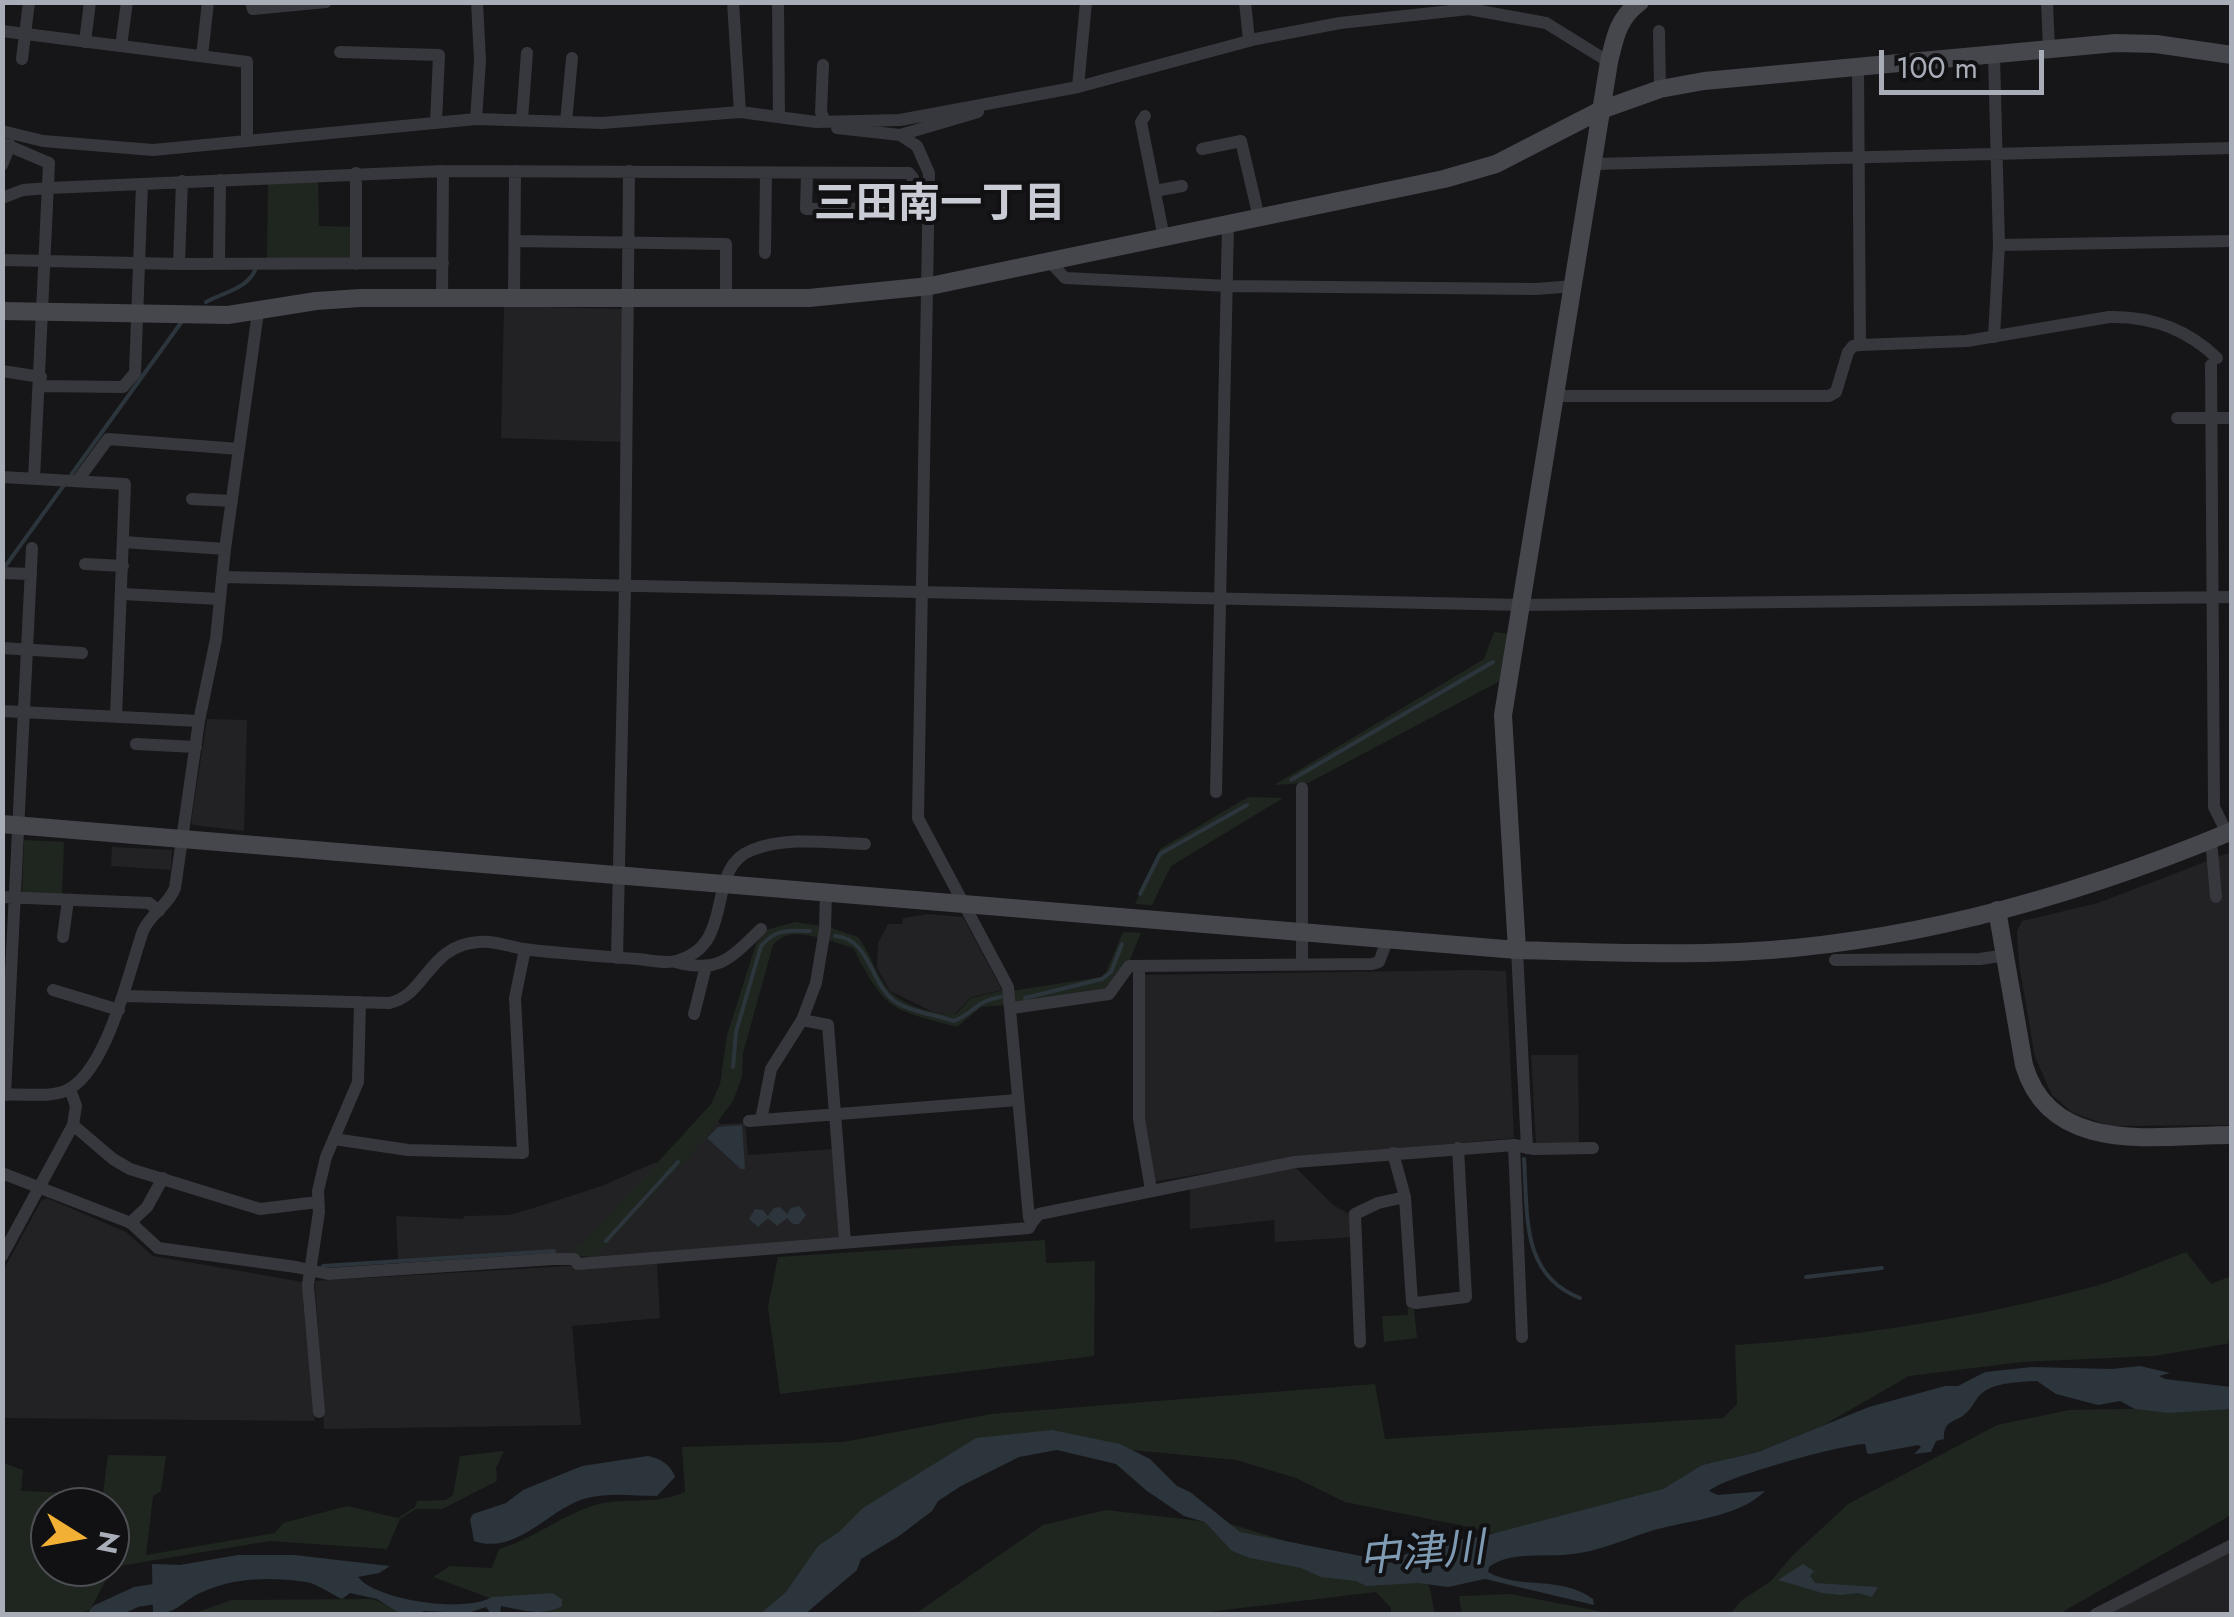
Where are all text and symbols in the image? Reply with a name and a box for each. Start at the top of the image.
scale bar [1884,30,2049,92]
text: 100 m [1896,46,1978,89]
district label: 三田南一丁目 [814,182,1066,232]
north arrow [30,1487,130,1587]
water label: 中津川 [1357,1525,1487,1587]
text: N [86,1528,130,1557]

